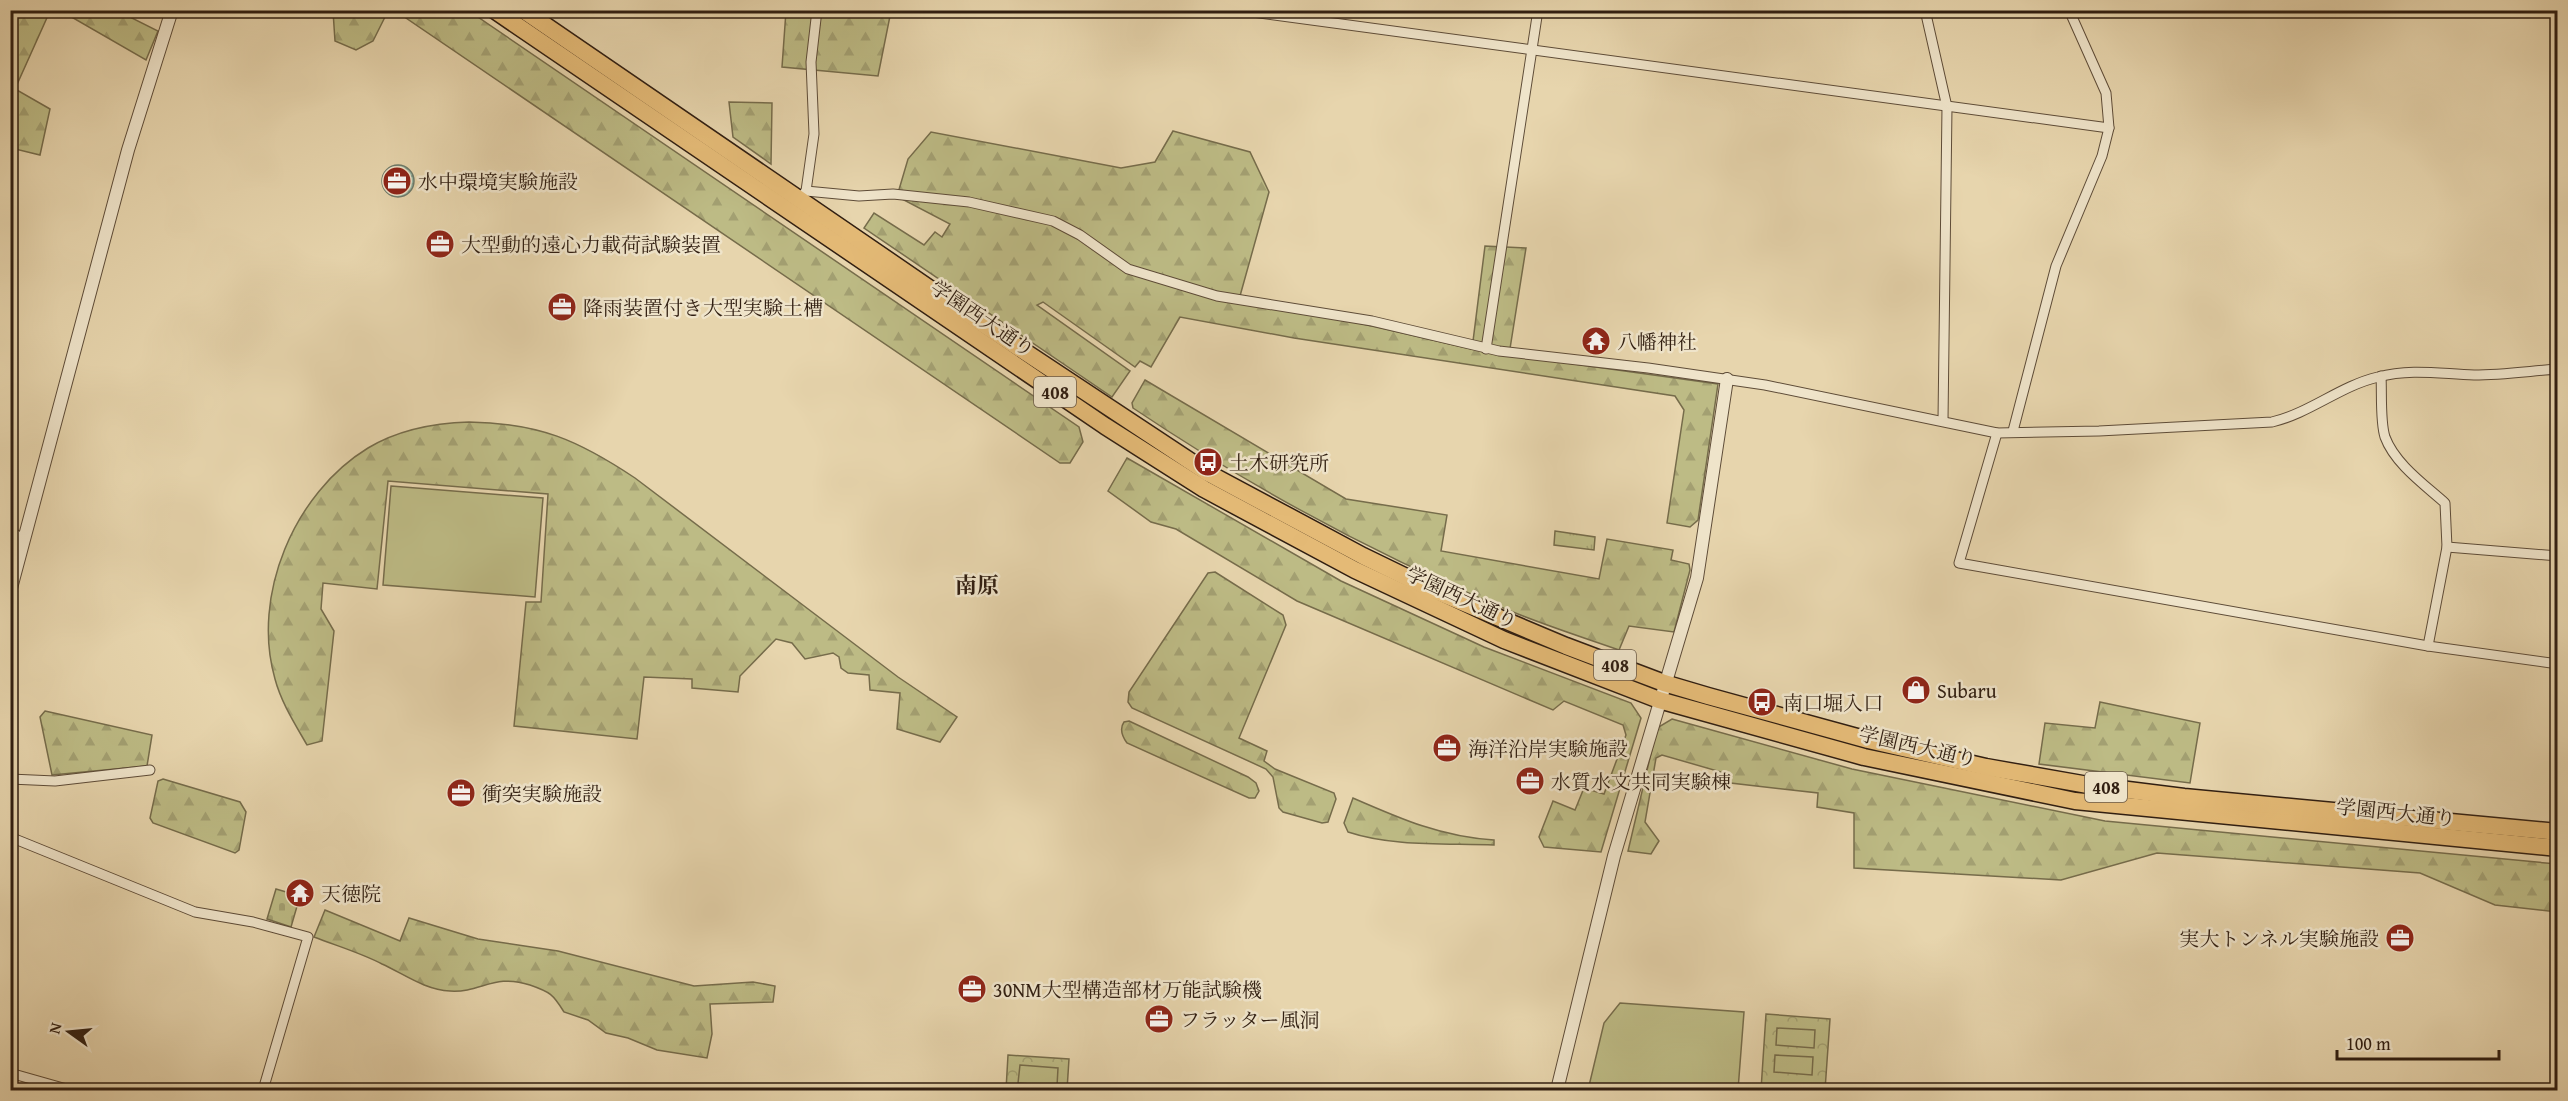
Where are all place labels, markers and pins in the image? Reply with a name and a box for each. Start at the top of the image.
office icon: 水中環境実験施設 [381,165,413,197]
place label: 水中環境実験施設 [418,167,578,196]
office icon: 大型動的遠心力載荷試験装置 [424,228,456,260]
place label: 大型動的遠心力載荷試験装置 [461,230,721,259]
office icon: 降雨装置付き大型実験土槽 [546,291,578,323]
place label: 降雨装置付き大型実験土槽 [583,293,823,322]
temple icon: 八幡神社 [1580,325,1612,357]
place label: 八幡神社 [1617,327,1697,356]
bus stop icon: 土木研究所 [1192,446,1224,478]
place label: 土木研究所 [1229,448,1329,477]
shop icon: Subaru [1900,674,1932,706]
place label: Subaru [1937,676,1997,705]
bus stop icon: 南口堀入口 [1746,686,1778,718]
place label: 南口堀入口 [1783,688,1883,717]
office icon: 海洋沿岸実験施設 [1431,732,1463,764]
place label: 海洋沿岸実験施設 [1468,734,1628,763]
office icon: 水質水文共同実験棟 [1514,765,1546,797]
place label: 水質水文共同実験棟 [1551,767,1731,796]
office icon: 衝突実験施設 [445,777,477,809]
place label: 衝突実験施設 [482,779,602,808]
temple icon: 天徳院 [284,877,316,909]
place label: 天徳院 [321,879,381,908]
office icon: 実大トンネル実験施設 [2384,922,2416,954]
place label: 実大トンネル実験施設 [2180,924,2379,953]
office icon: 30NM大型構造部材万能試験機 [956,973,988,1005]
place label: 30NM大型構造部材万能試験機 [993,975,1262,1004]
office icon: フラッター風洞 [1143,1003,1175,1035]
place label: フラッター風洞 [1180,1005,1320,1034]

